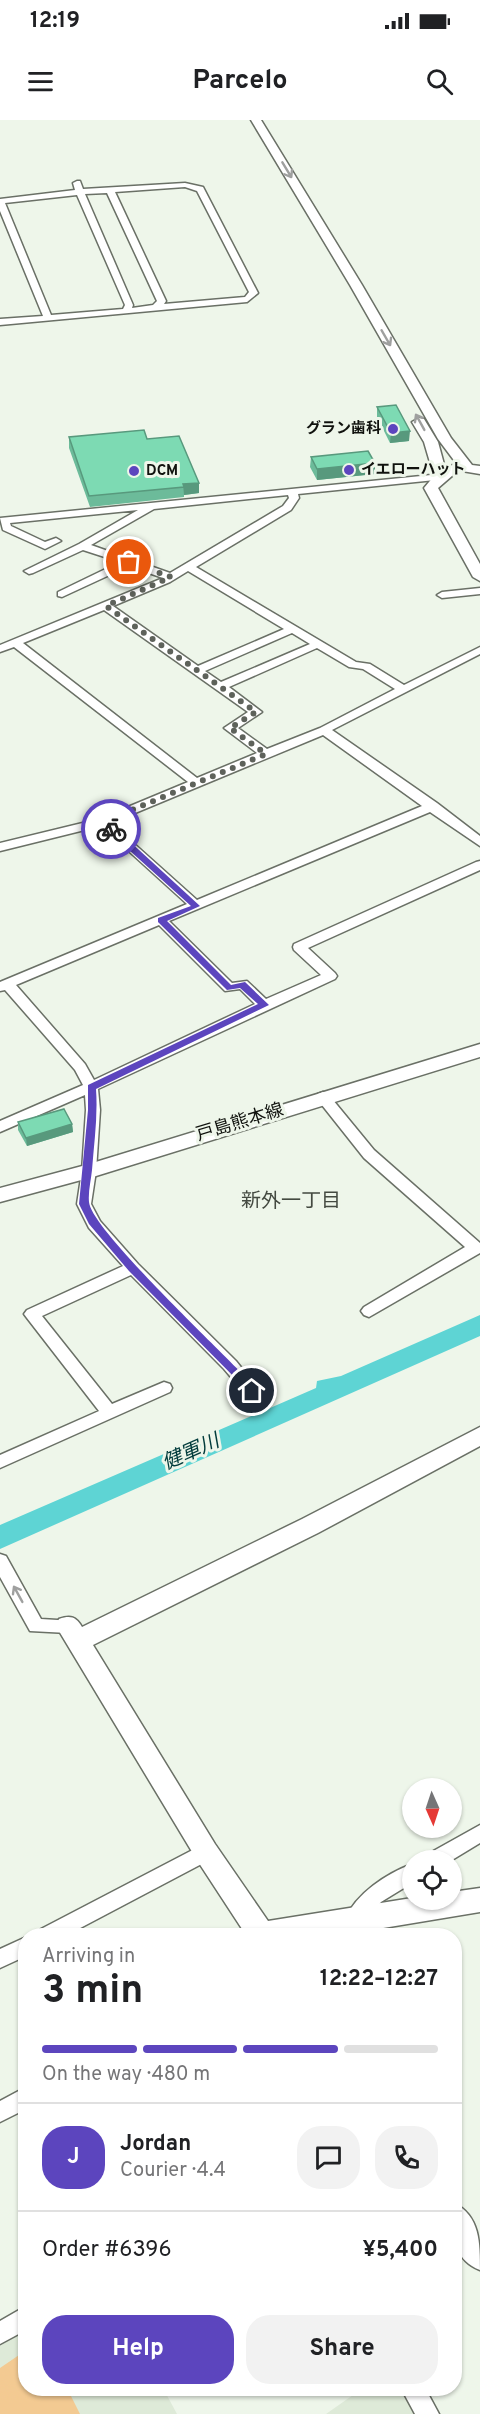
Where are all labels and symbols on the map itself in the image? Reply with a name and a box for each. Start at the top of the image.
one-way arrow [281,161,293,178]
one-way arrow [380,329,392,346]
one-way arrow [413,414,425,431]
place label: グラン歯科 [306,420,381,439]
marker: グラン歯科 [386,422,400,436]
place label: イエローハット [361,461,466,480]
place label: DCM [146,462,178,481]
marker: イエローハット [342,463,356,477]
marker: DCM [127,464,141,478]
pin [103,536,154,587]
courier [81,799,141,859]
street label: 戸島熊本線 [194,1099,286,1147]
district label: 新外一丁目 [241,1189,341,1215]
pin [226,1365,277,1416]
water label: 健軍川 [158,1428,226,1477]
one-way arrow [12,1585,23,1603]
north arrow [402,1778,462,1838]

